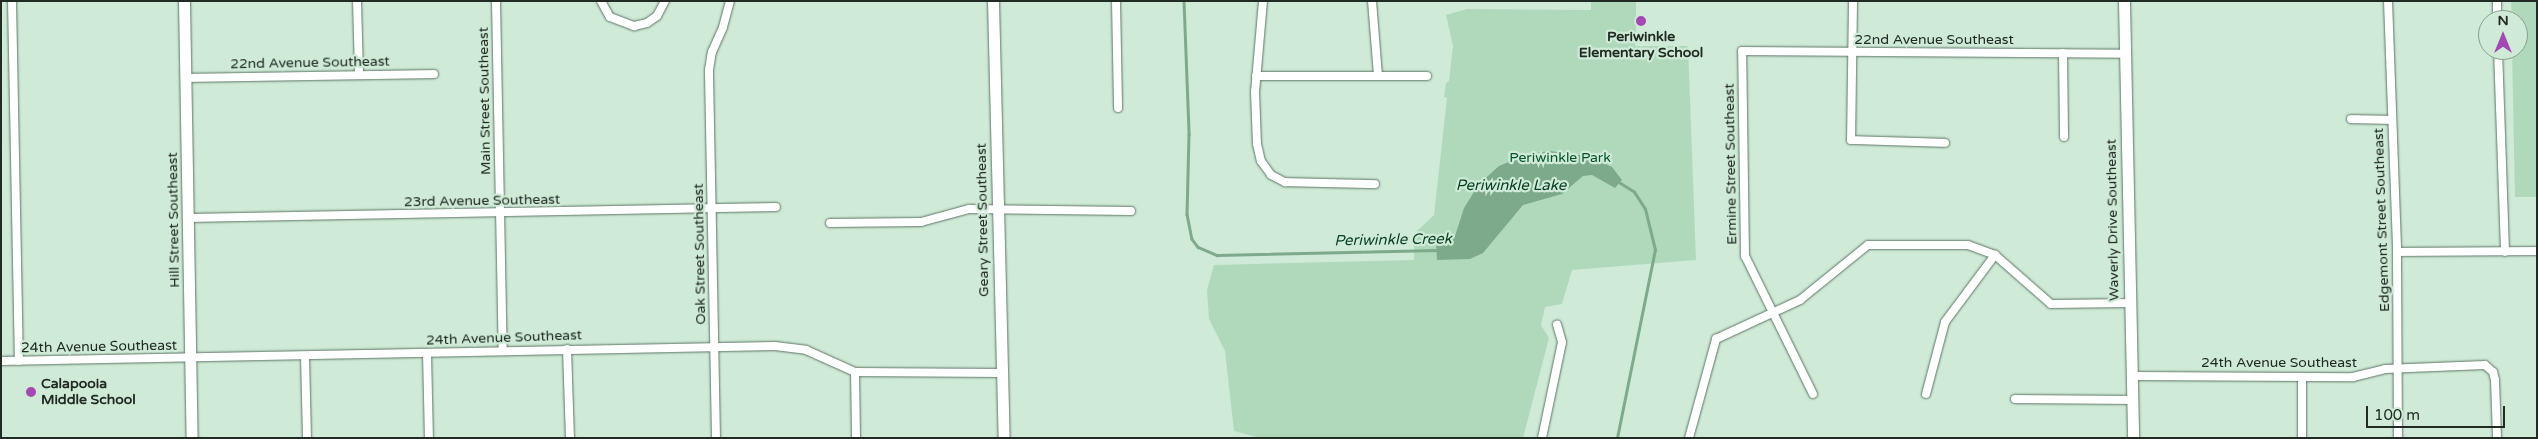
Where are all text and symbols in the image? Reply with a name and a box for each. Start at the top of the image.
north arrow [2478,10,2528,60]
text: N [2497,12,2509,29]
marker: Periwinkle Elementary School [1635,15,1647,27]
street label: Main Street Southeast [475,27,495,175]
place label: Periwinkle Elementary School [1579,29,1703,62]
street label: 22nd Avenue Southeast [1854,32,2014,48]
street label: 22nd Avenue Southeast [230,53,390,73]
street label: Ermine Street Southeast [1721,83,1741,245]
street label: Edgemont Street Southeast [2370,128,2394,312]
street label: Waverly Drive Southeast [2103,139,2123,301]
street label: Geary Street Southeast [973,143,993,297]
park label: Periwinkle Park [1509,150,1611,166]
street label: Hill Street Southeast [164,152,184,288]
water label: Periwinkle Lake [1456,177,1566,195]
street label: Oak Street Southeast [690,183,710,325]
street label: 23rd Avenue Southeast [404,191,560,211]
water label: Periwinkle Creek [1334,230,1452,250]
street label: 24th Avenue Southeast [426,327,582,349]
street label: 24th Avenue Southeast [21,337,177,357]
street label: 24th Avenue Southeast [2201,355,2357,371]
place label: Calapooia Middle School [41,376,136,408]
marker: Calapooia Middle School [25,386,37,398]
scale bar [2368,396,2507,428]
text: 100 m [2374,406,2420,424]

